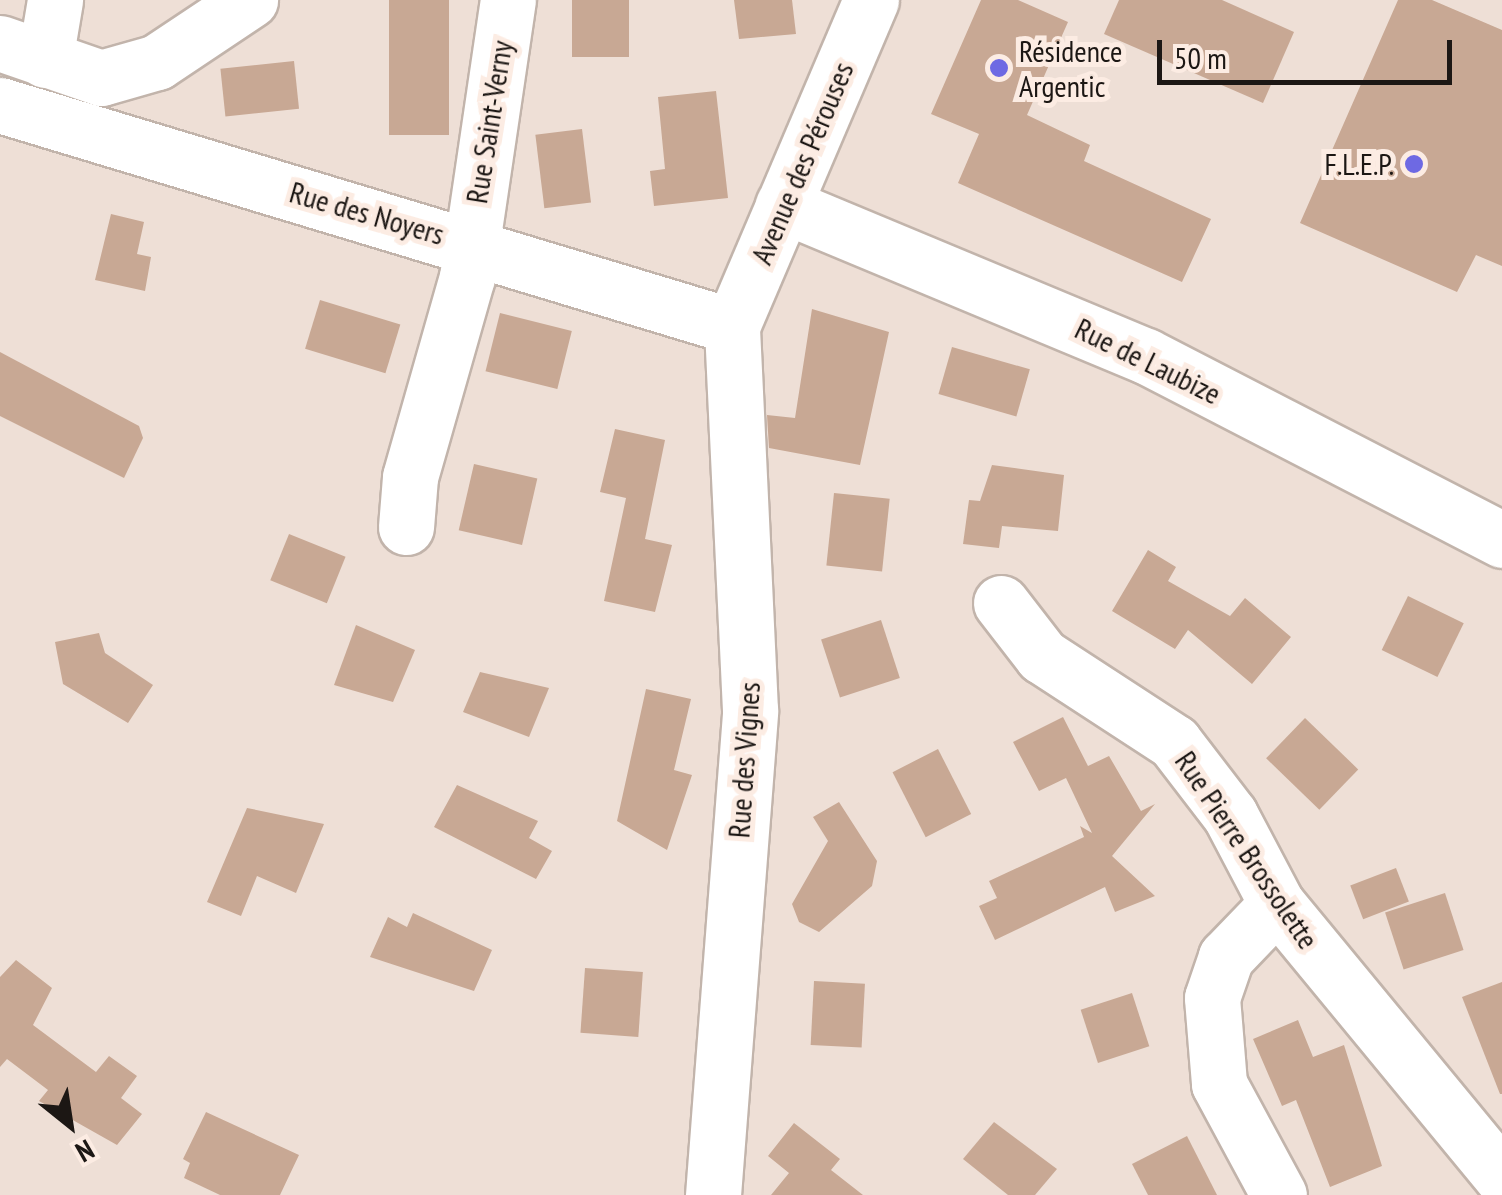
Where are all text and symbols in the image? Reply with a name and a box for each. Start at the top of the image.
scale bar [1162,20,1457,82]
place label: Résidence Argentic [1019,33,1122,104]
street label: Rue Saint-Verny [458,38,520,206]
text: 50 m [1174,38,1227,77]
street label: Avenue des Pérouses [743,57,861,269]
marker: Résidence Argentic [988,57,1010,79]
place label: F.L.E.P. [1325,146,1394,182]
marker: F.L.E.P. [1403,153,1425,175]
street label: Rue des Noyers [286,174,448,252]
street label: Rue de Laubize [1069,310,1227,412]
street label: Rue des Vignes [721,680,767,840]
street label: Rue Pierre Brossolette [1168,744,1326,956]
north arrow [20,1075,120,1175]
text: N [69,1132,101,1171]

